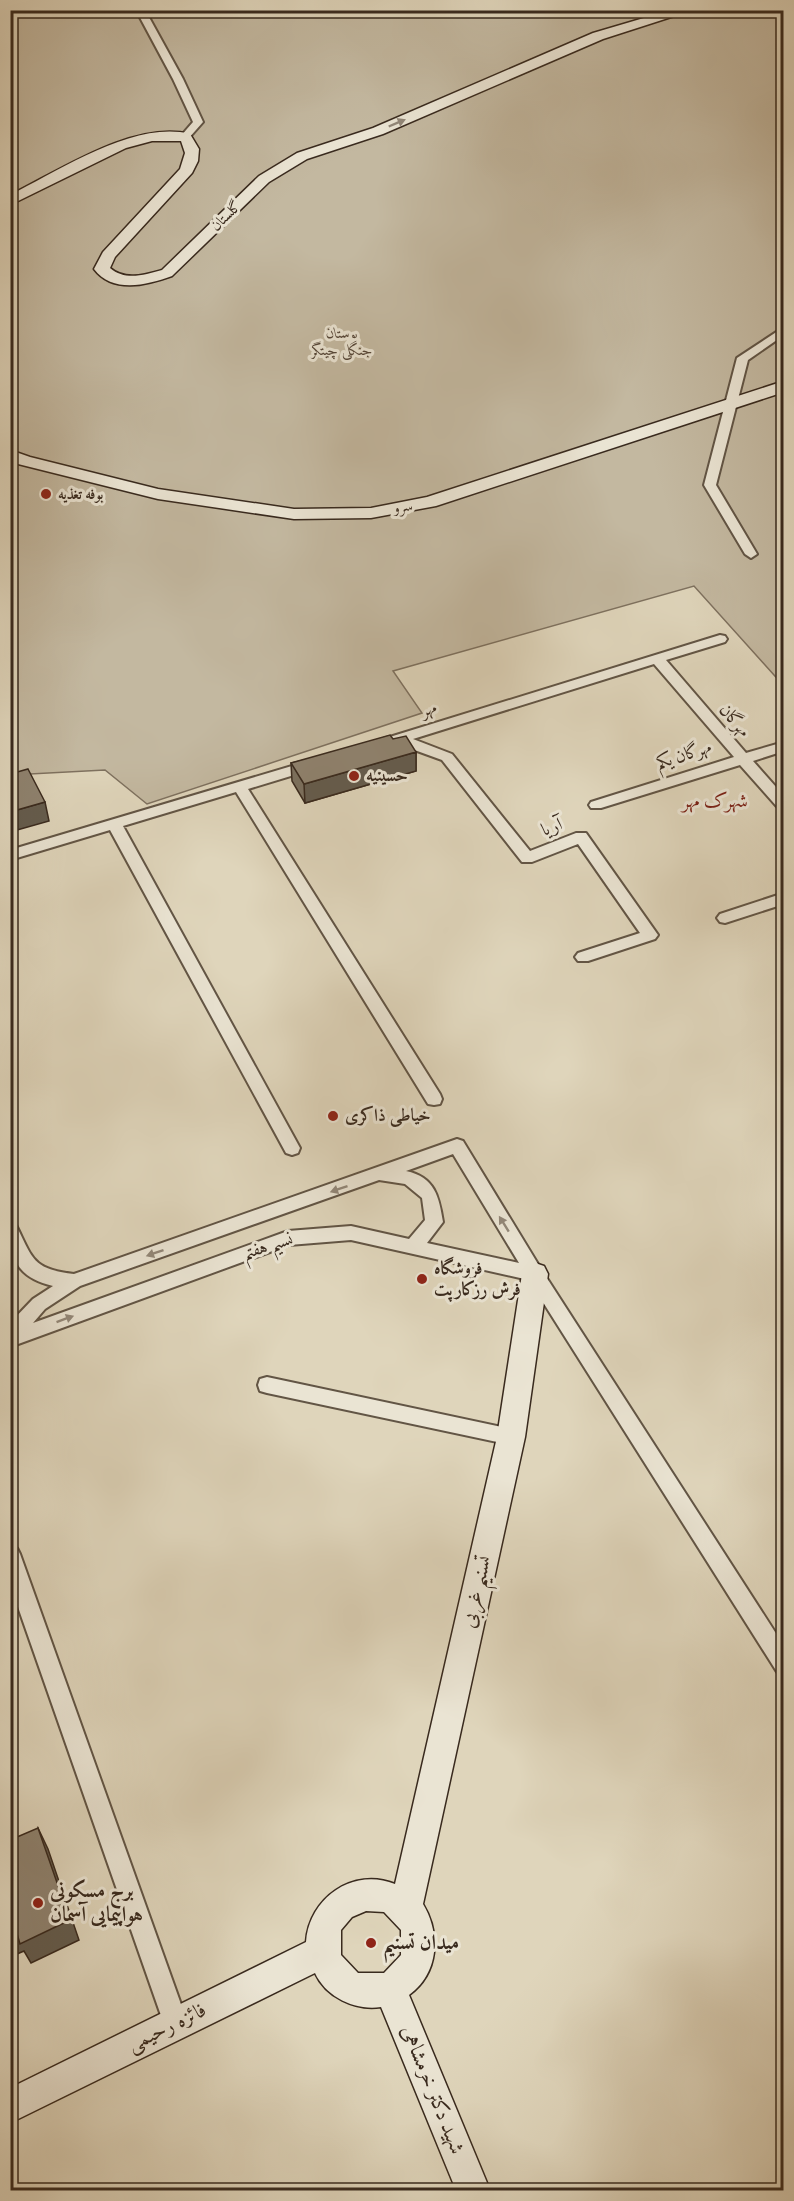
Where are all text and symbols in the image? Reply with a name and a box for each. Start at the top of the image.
one-way arrow [388,118,406,128]
street label: گلستان [206,197,246,235]
park label: بوستان جنگلی چیتگر [310,324,373,361]
place label: بوفه تغذیه [58,485,103,504]
marker: بوفه تغذیه [39,487,53,501]
street label: سرو [390,496,414,518]
street label: مهر [416,697,440,724]
street label: مهرگان [713,699,756,743]
street label: مهرگان یکم [653,735,716,780]
place label: حسینیه [366,765,408,788]
marker: حسینیه [347,769,361,783]
district label: شهرک مهر [680,789,748,814]
street label: آریا [538,813,568,842]
place label: خیاطی ذاکری [345,1105,431,1128]
marker: خیاطی ذاکری [326,1109,340,1123]
one-way arrow [330,1184,348,1194]
one-way arrow [499,1216,510,1232]
street label: نسیم هفتم [240,1228,298,1270]
one-way arrow [146,1248,164,1258]
place label: فروشگاه فرش رزکارپت [434,1256,521,1302]
marker: فروشگاه فرش رزکارپت [415,1272,429,1286]
one-way arrow [57,1313,75,1323]
street label: تسنیم غربی [456,1553,504,1632]
place label: برج مسکونی هواپیمایی آسمان [49,1878,143,1929]
marker: برج مسکونی هواپیمایی آسمان [31,1896,45,1910]
place label: میدان تسنیم [383,1930,459,1963]
marker: میدان تسنیم [364,1936,378,1950]
street label: فائزه رحیمی [123,1997,211,2059]
street label: شهید دکتر خرمشاهی [394,2022,470,2158]

